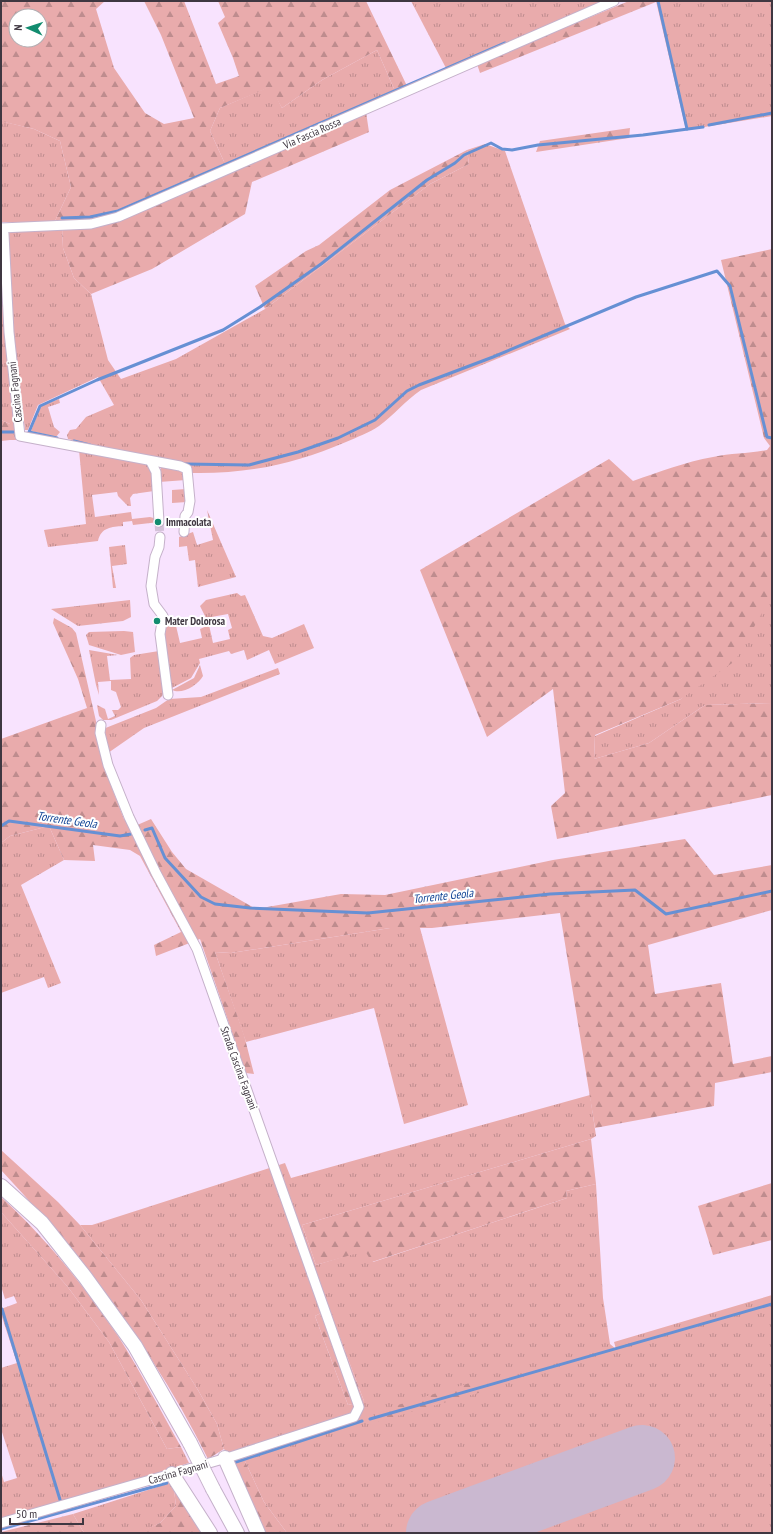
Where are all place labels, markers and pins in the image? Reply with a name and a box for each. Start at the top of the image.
place label: Immacolata [166,515,212,529]
marker: Immacolata [153,517,163,527]
place label: Mater Dolorosa [165,614,226,628]
marker: Mater Dolorosa [152,616,162,626]

